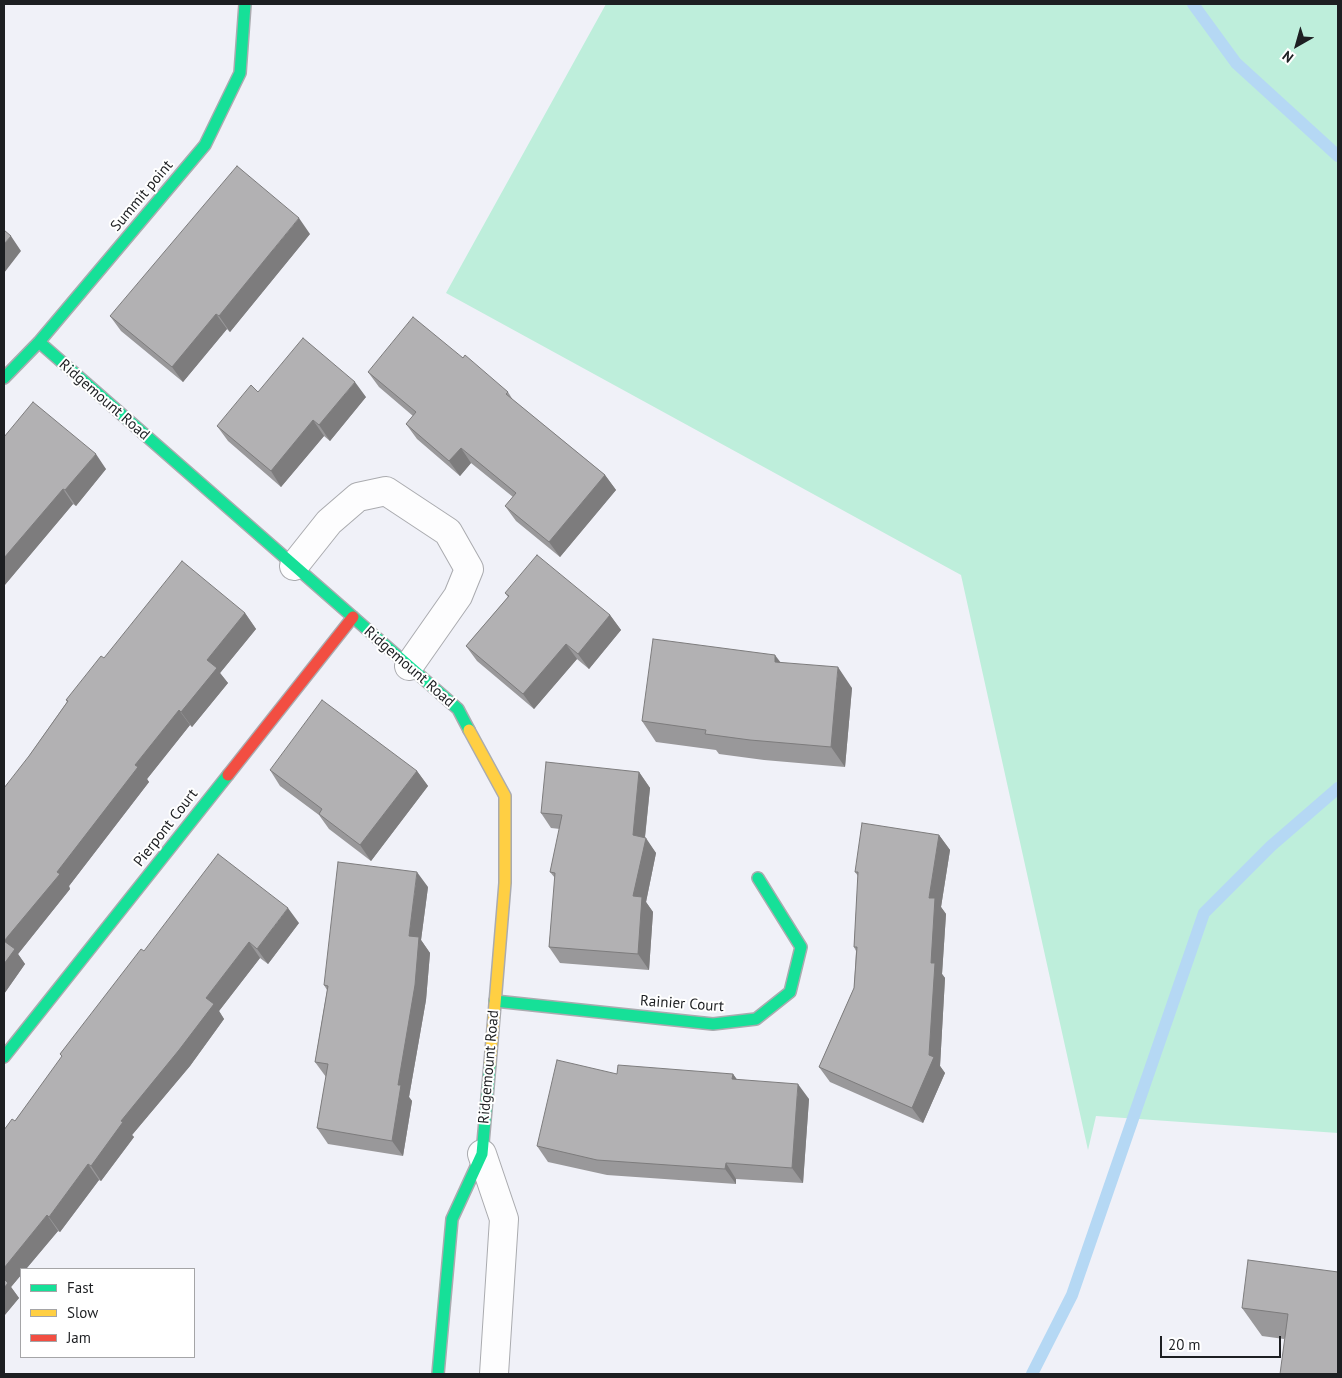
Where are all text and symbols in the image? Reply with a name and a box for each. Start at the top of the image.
north arrow [1272,20,1322,70]
text: N [1279,47,1297,67]
street label: Summit point [107,157,177,235]
street label: Ridgemount Road [55,356,153,444]
street label: Ridgemount Road [360,623,458,711]
street label: Pierpont Court [130,786,202,870]
street label: Rainier Court [639,992,725,1016]
street label: Ridgemount Road [475,1009,503,1125]
legend [20,1268,195,1358]
text: Fast [67,1278,94,1297]
text: Slow [67,1303,98,1322]
scale bar [1162,1326,1283,1358]
text: Jam [67,1328,91,1347]
text: 20 m [1168,1335,1201,1354]

